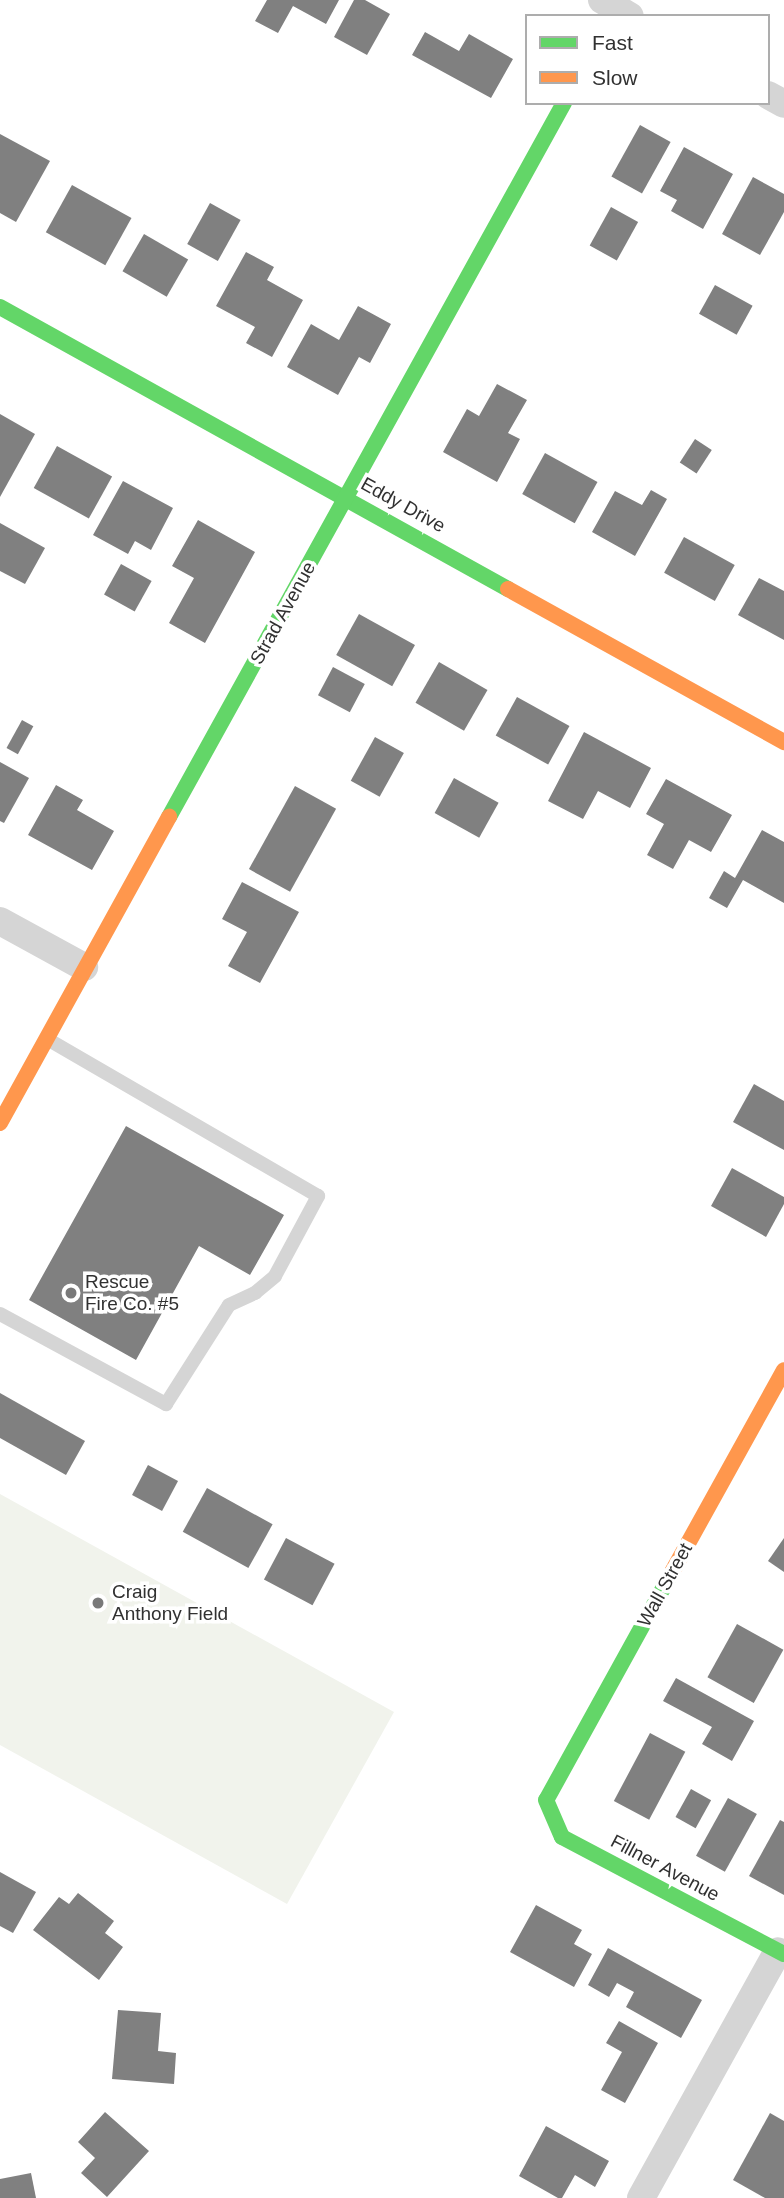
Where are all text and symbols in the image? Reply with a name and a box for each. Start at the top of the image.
legend [525,14,770,105]
text: Fast [592,31,633,54]
text: Slow [592,66,638,89]
street label: Eddy Drive [357,473,449,537]
street label: Strad Avenue [245,557,321,669]
place label: Rescue Fire Co. #5 [85,1271,179,1315]
marker: Rescue Fire Co. #5 [63,1285,79,1301]
street label: Wall Street [633,1539,697,1631]
place label: Craig Anthony Field [112,1581,228,1625]
marker: Craig Anthony Field [90,1595,106,1611]
street label: Fillner Avenue [606,1830,724,1906]

